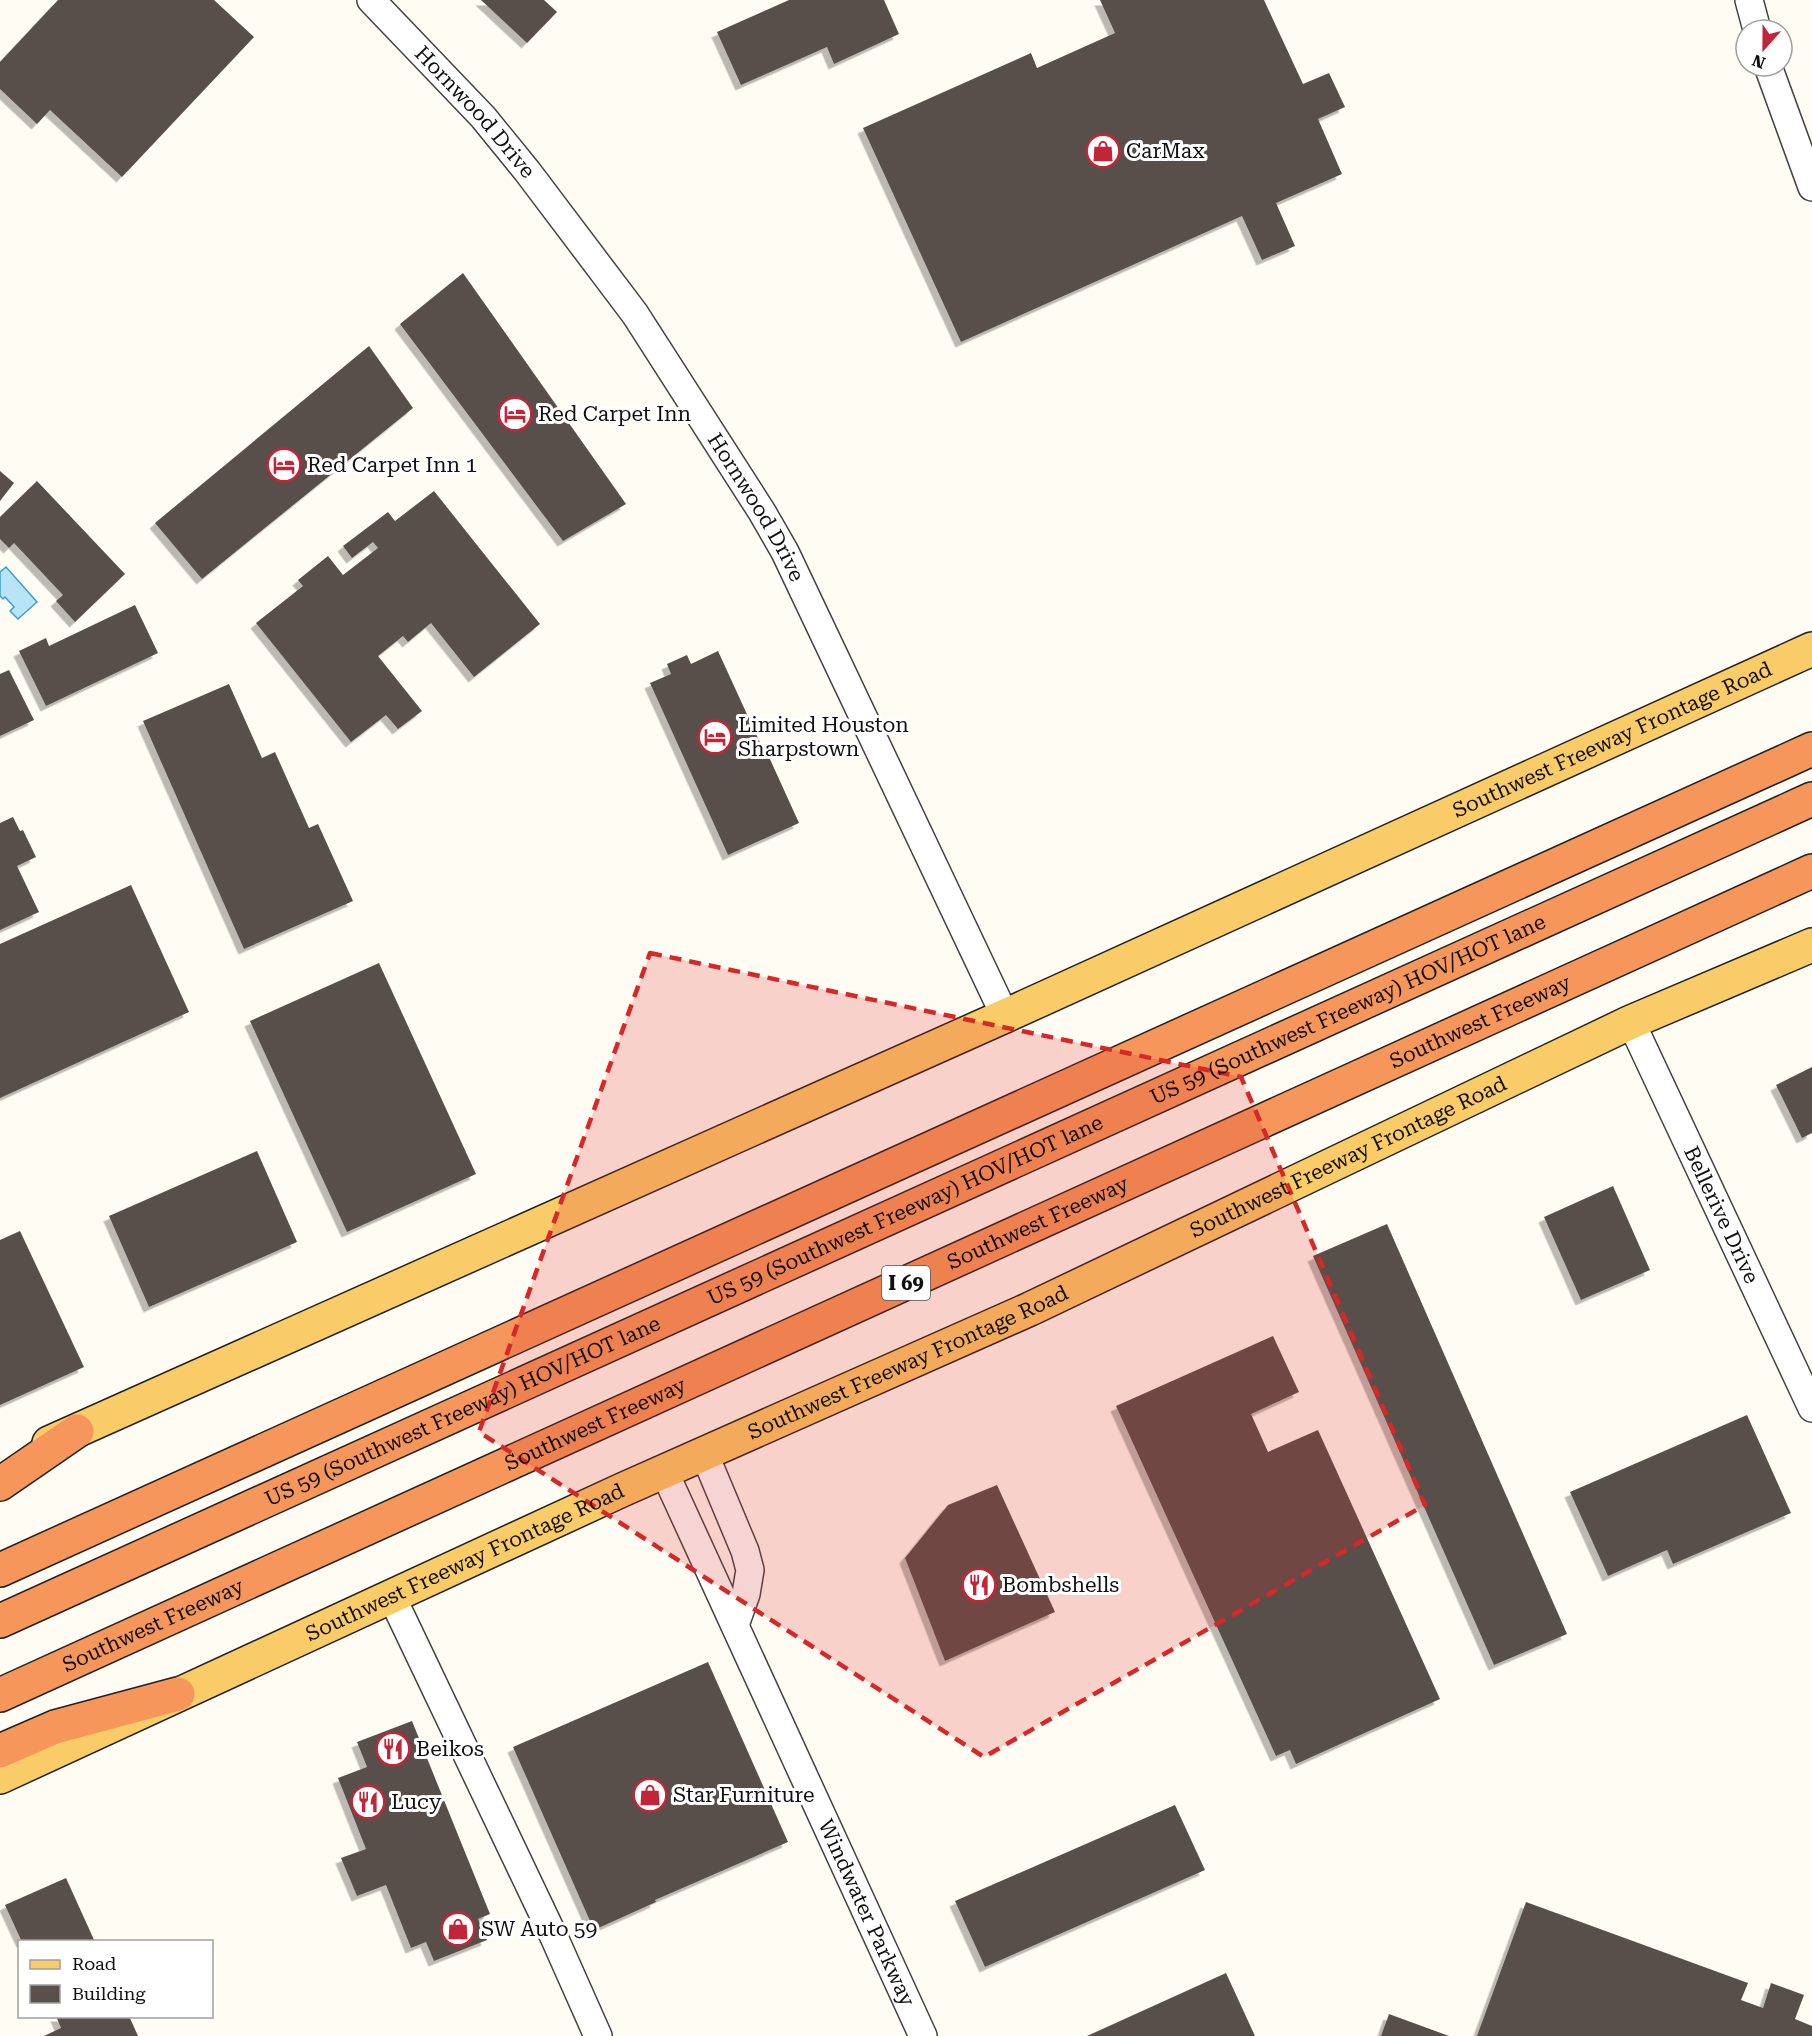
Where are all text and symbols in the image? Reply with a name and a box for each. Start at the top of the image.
north arrow [1734,18,1794,78]
street label: Hornwood Drive [410,41,540,183]
text: N [1750,50,1768,73]
shop icon: CarMax [1085,133,1121,169]
place label: CarMax [1126,139,1205,163]
hotel icon: Red Carpet Inn [497,396,533,432]
place label: Red Carpet Inn [538,402,692,426]
street label: Hornwood Drive [703,429,809,585]
hotel icon: Red Carpet Inn 1 [266,447,302,483]
place label: Red Carpet Inn 1 [307,453,477,477]
street label: Southwest Freeway Frontage Road [1449,657,1776,823]
place label: Limited Houston Sharpstown [738,713,909,761]
hotel icon: Limited Houston Sharpstown [697,719,733,755]
street label: US 59 (Southwest Freeway) HOV/HOT lane [1147,910,1551,1108]
street label: Southwest Freeway [1384,971,1574,1073]
street label: Southwest Freeway Frontage Road [1186,1071,1511,1243]
street label: US 59 (Southwest Freeway) HOV/HOT lane [704,1111,1108,1309]
street label: Bellerive Drive [1679,1142,1764,1287]
street label: Southwest Freeway [942,1172,1132,1274]
road number: I 69 [882,1266,930,1300]
street label: Southwest Freeway Frontage Road [744,1280,1072,1445]
street label: US 59 (Southwest Freeway) HOV/HOT lane [261,1312,665,1510]
street label: Southwest Freeway [500,1373,690,1475]
street label: Southwest Freeway Frontage Road [302,1478,628,1646]
restaurant icon: Bombshells [961,1567,997,1603]
place label: Bombshells [1002,1573,1119,1597]
street label: Southwest Freeway [59,1574,248,1677]
restaurant icon: Beikos [375,1731,411,1767]
place label: Beikos [416,1737,484,1761]
shop icon: Star Furniture [632,1777,668,1813]
place label: Star Furniture [673,1783,815,1807]
restaurant icon: Lucy [350,1784,386,1820]
place label: Lucy [391,1790,442,1814]
street label: Windwater Parkway [813,1816,920,2010]
shop icon: SW Auto 59 [440,1911,476,1947]
place label: SW Auto 59 [481,1917,597,1941]
legend [18,1940,213,2018]
text: Road [72,1953,117,1974]
text: Building [72,1983,146,2004]

